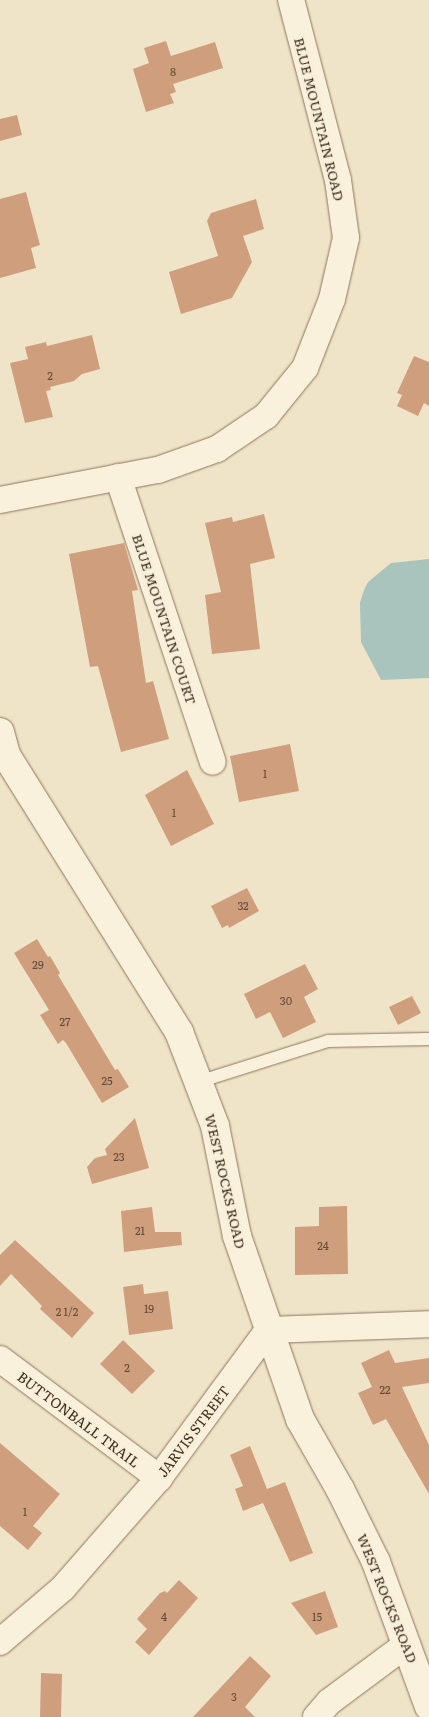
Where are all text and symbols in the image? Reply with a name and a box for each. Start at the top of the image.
street label: BLUE MOUNTAIN ROAD [292,35,348,203]
house number: 8 [170,64,176,78]
house number: 2 [47,368,53,382]
street label: BLUE MOUNTAIN COURT [129,532,201,706]
house number: 1 [263,766,267,780]
house number: 1 [172,805,176,819]
house number: 32 [237,898,249,912]
house number: 29 [32,957,44,971]
house number: 30 [280,993,292,1007]
house number: 27 [59,1014,71,1028]
house number: 25 [101,1073,113,1087]
street label: WEST ROCKS ROAD [202,1112,250,1250]
house number: 23 [113,1149,125,1163]
house number: 21 [135,1223,145,1237]
house number: 24 [317,1238,329,1252]
house number: 19 [144,1301,154,1315]
house number: 2 1/2 [56,1304,78,1318]
house number: 2 [124,1360,130,1374]
street label: BUTTONBALL TRAIL [15,1368,143,1470]
street label: JARVIS STREET [153,1382,233,1480]
house number: 22 [379,1382,391,1396]
house number: 1 [23,1504,27,1518]
street label: WEST ROCKS ROAD [354,1531,422,1665]
house number: 4 [161,1609,167,1623]
house number: 15 [312,1609,322,1623]
house number: 3 [231,1689,237,1703]

